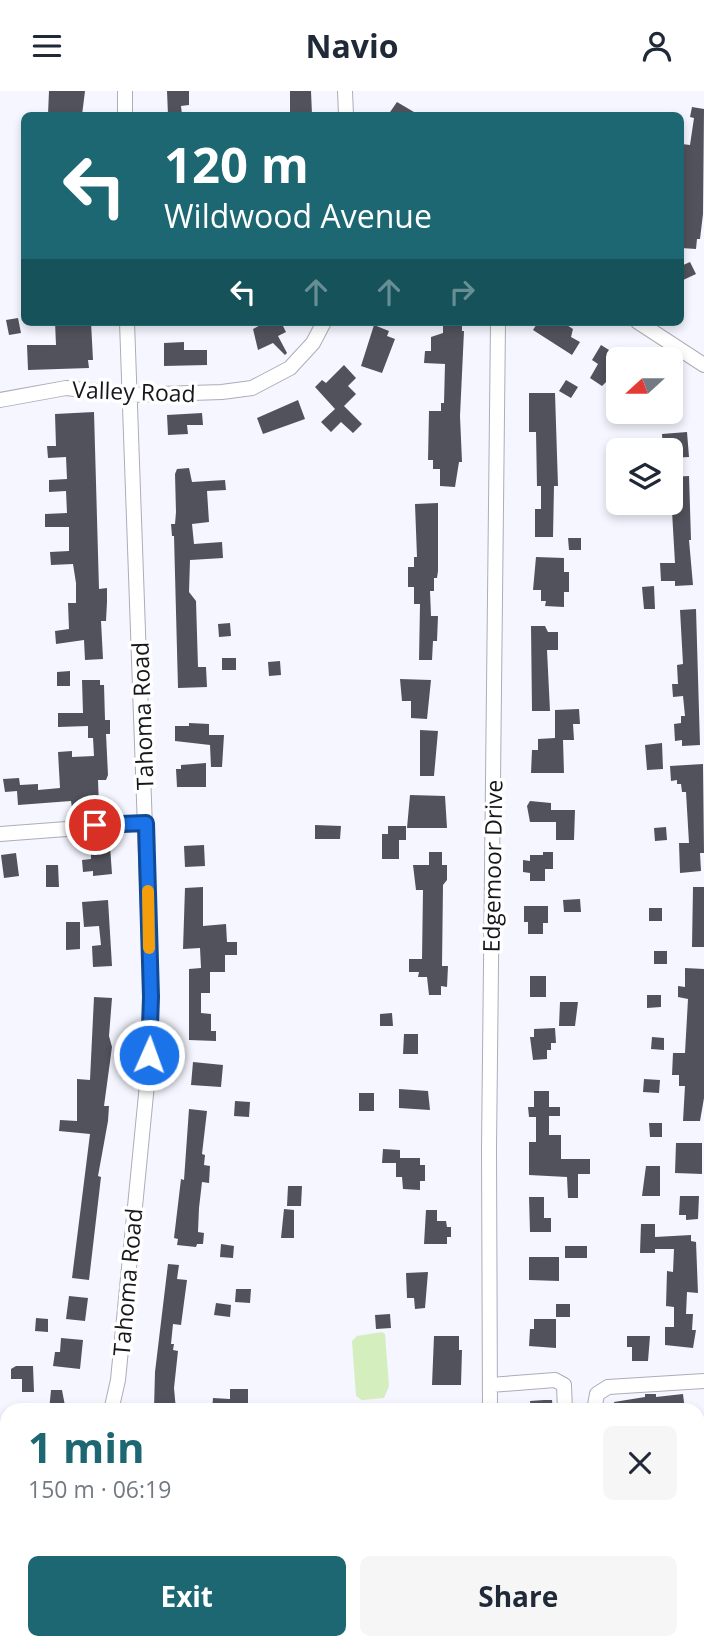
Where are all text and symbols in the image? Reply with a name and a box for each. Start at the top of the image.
text: Navio [305,24,399,67]
icon: menu [28,27,66,65]
icon: person [638,27,676,65]
text: 120 m [164,131,309,197]
icon: left [49,140,140,231]
text: Wildwood Avenue [164,194,432,237]
icon: left [224,273,262,311]
icon: ahead [297,273,335,311]
icon: ahead [370,273,408,311]
icon: right [443,273,481,311]
north arrow [606,347,682,423]
map controls [606,347,683,515]
street label: Valley Road [72,373,196,409]
button: layers [606,438,683,515]
street label: Tahoma Road [123,641,161,791]
street label: Edgemoor Drive [474,779,510,953]
pin [65,795,125,855]
icon: arrive [76,806,114,844]
position arrow [112,1018,186,1092]
street label: Tahoma Road [105,1207,149,1357]
text: 1 min [28,1418,145,1475]
button: close [603,1426,677,1500]
text: 150 m · 06:19 [28,1473,171,1505]
button: Exit [28,1556,346,1636]
button: Share [360,1556,677,1636]

